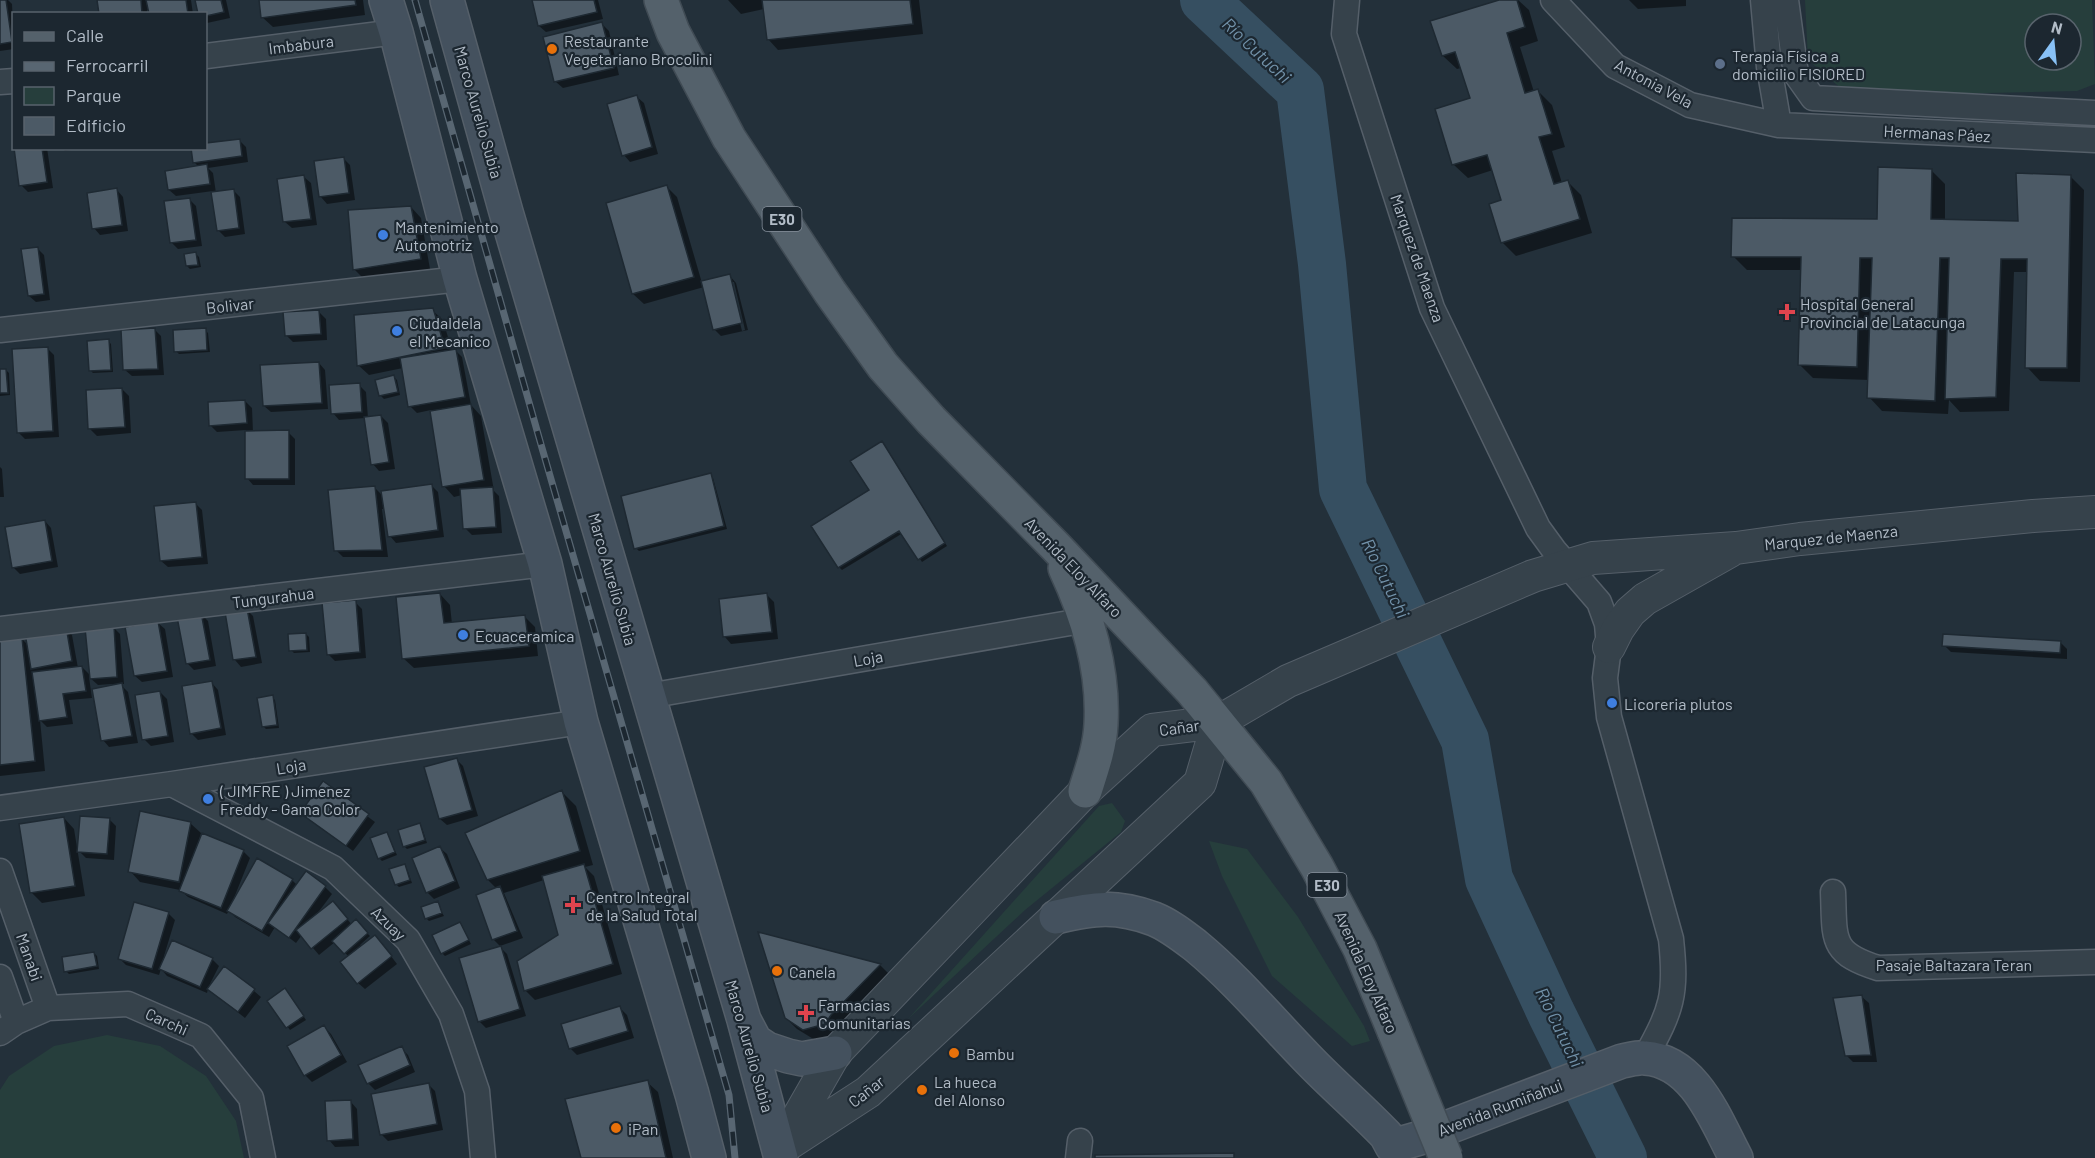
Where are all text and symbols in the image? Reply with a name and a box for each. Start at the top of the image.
legend [12,12,207,150]
north arrow [2023,12,2083,72]
water label: Río Cutuchi [1218,13,1296,88]
text: N [2049,16,2065,38]
text: Calle [66,24,104,46]
street label: Imbabura [267,31,335,57]
place label: Restaurante Vegetariano Brocolini [564,31,713,68]
marker: Restaurante Vegetariano Brocolini [545,42,559,56]
street label: Marco Aurelio Subia [451,44,507,180]
place label: Terapia Física a domicilio FISIORED [1732,46,1865,83]
text: Ferrocarril [66,54,148,76]
street label: Antonia Vela [1612,54,1696,112]
marker: Terapia Física a domicilio FISIORED [1713,57,1727,71]
text: Parque [66,84,121,106]
text: Edificio [66,114,126,136]
street label: Hermanas Páez [1883,121,1991,145]
street label: Marquez de Maenza [1387,192,1449,324]
road number: E30 [762,207,802,231]
place label: Mantenimiento Automotriz [395,217,499,254]
marker: Mantenimiento Automotriz [376,228,390,242]
street label: Bolivar [205,293,255,317]
place label: Hospital General Provincial de Latacunga [1800,294,1965,331]
marker: Hospital General Provincial de Latacunga [1778,303,1796,321]
place label: Ciudaldela el Mecanico [409,313,491,350]
marker: Ciudaldela el Mecanico [390,324,404,338]
street label: Marco Aurelio Subia [585,511,641,647]
street label: Avenida Eloy Alfaro [1021,513,1127,621]
street label: Marquez de Maenza [1763,521,1899,553]
water label: Río Cutuchi [1357,535,1415,622]
street label: Tungurahua [231,583,315,611]
place label: Ecuaceramica [475,626,574,645]
marker: Ecuaceramica [456,628,470,642]
street label: Loja [852,646,884,670]
place label: Licoreria plutos [1624,694,1733,713]
marker: Licoreria plutos [1605,696,1619,710]
street label: Cañar [1158,715,1200,739]
street label: Loja [275,754,307,778]
place label: ( JIMFRE ) Jimenez Freddy - Gama Color [219,781,360,818]
marker: ( JIMFRE ) Jimenez Freddy - Gama Color [201,792,215,806]
road number: E30 [1308,873,1346,897]
place label: Centro Integral de la Salud Total [586,887,698,924]
marker: Centro Integral de la Salud Total [564,896,582,914]
street label: Azuay [368,902,411,944]
street label: Avenida Eloy Alfaro [1332,908,1402,1036]
street label: Manabi [13,931,47,983]
street label: Pasaje Baltazara Teran [1876,955,2032,974]
place label: Canela [789,962,836,981]
marker: Canela [770,964,784,978]
street label: Marco Aurelio Subia [722,978,778,1114]
water label: Río Cutuchi [1531,984,1589,1071]
place label: Farmacias Comunitarias [818,995,911,1032]
street label: Carchi [143,1003,191,1039]
marker: Farmacias Comunitarias [799,1006,813,1020]
place label: Bambu [966,1044,1015,1063]
marker: Bambu [947,1046,961,1060]
street label: Cañar [844,1071,888,1111]
place label: La hueca del Alonso [934,1072,1005,1109]
street label: Avenida Rumiñahui [1435,1075,1565,1139]
marker: La hueca del Alonso [915,1083,929,1097]
place label: iPan [628,1119,658,1138]
marker: iPan [609,1121,623,1135]

